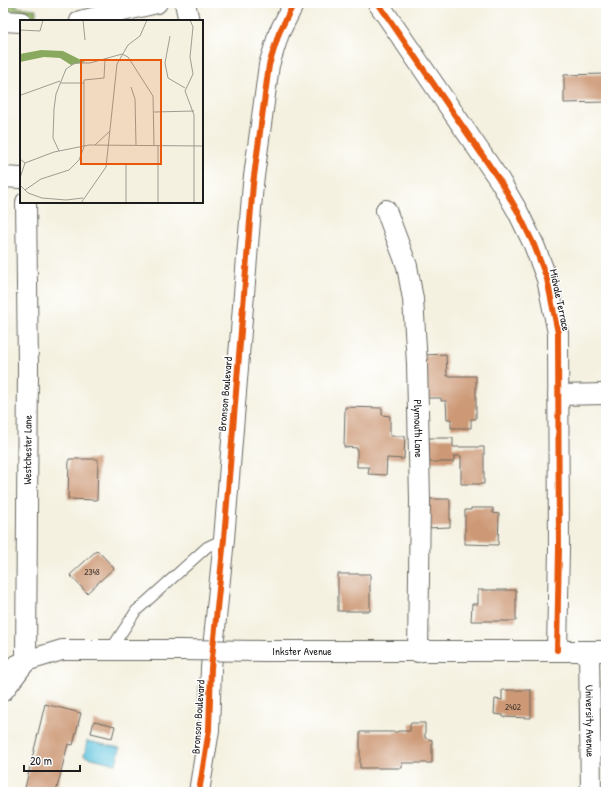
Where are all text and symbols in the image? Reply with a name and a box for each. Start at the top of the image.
inset map [20,20,203,203]
street label: Midvale Terrace [547,268,574,333]
street label: Bronson Boulevard [215,356,235,432]
street label: Plymouth Lane [411,399,426,458]
street label: Westchester Lane [20,414,35,485]
house number: 2348 [84,566,100,578]
street label: Inkster Avenue [272,644,332,658]
street label: Bronson Boulevard [188,679,208,755]
street label: University Avenue [582,685,598,758]
house number: 2402 [505,701,522,713]
scale bar [24,747,80,773]
text: 20 m [30,752,52,769]

